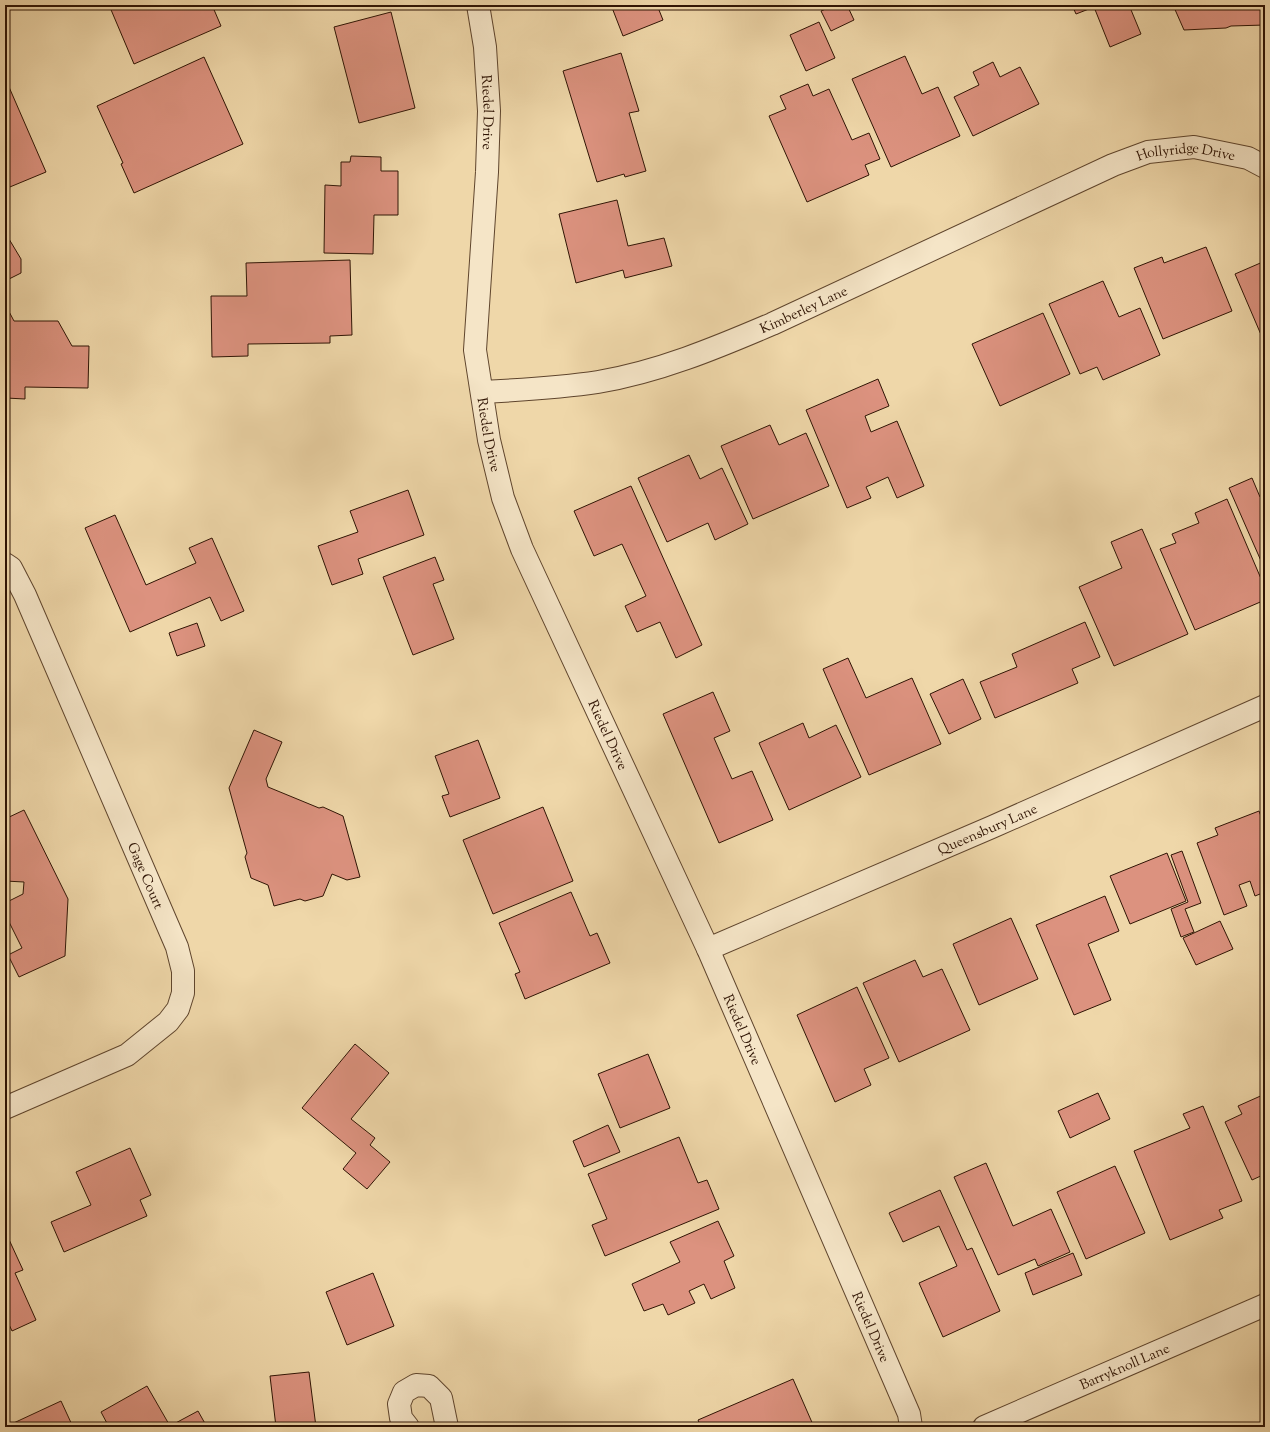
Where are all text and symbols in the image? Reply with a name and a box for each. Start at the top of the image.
street label: Riedel Drive [475,74,497,150]
street label: Hollyridge Drive [1134,139,1237,167]
street label: Kimberley Lane [757,282,851,340]
street label: Riedel Drive [471,396,504,474]
street label: Riedel Drive [582,697,631,774]
street label: Queensbury Lane [935,800,1041,861]
street label: Gage Court [121,840,168,913]
street label: Riedel Drive [717,992,765,1069]
street label: Riedel Drive [845,1289,894,1366]
street label: Barryknoll Lane [1077,1340,1173,1396]

